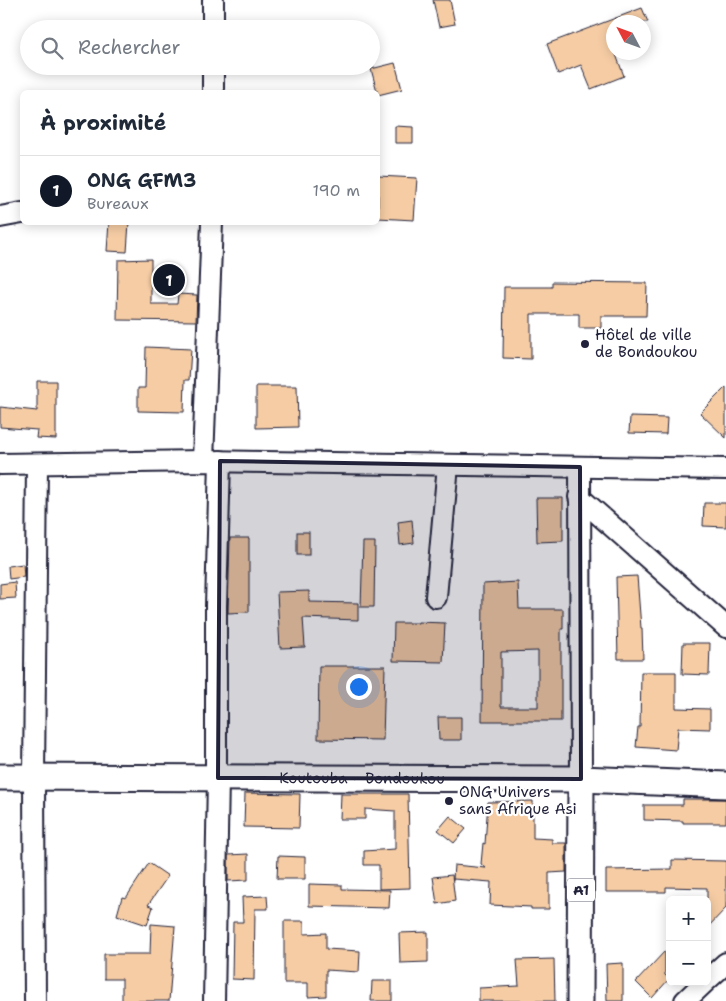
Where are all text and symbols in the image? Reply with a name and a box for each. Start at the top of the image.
north arrow [606,15,651,60]
search box [20,20,380,75]
icon: search [38,34,66,62]
text: Rechercher [78,35,181,60]
text: À proximité [40,109,166,137]
text: ONG GFM3 [87,168,196,193]
text: 1 [52,180,60,201]
text: 190 m [313,180,360,201]
text: Bureaux [87,193,148,214]
pin: 1 [153,261,185,299]
place label: Hôtel de ville de Bondoukou [595,325,698,362]
marker: Hôtel de ville de Bondoukou [579,338,591,350]
your location [346,674,372,700]
street label: Koutouba - Bondoukou [279,768,445,789]
place label: ONG Univers sans Afrique Asi [459,782,577,819]
marker: ONG Univers sans Afrique Asi [443,795,455,807]
road number: A1 [567,878,595,902]
map controls [666,896,711,986]
button: + [666,896,711,941]
button: − [666,941,711,986]

